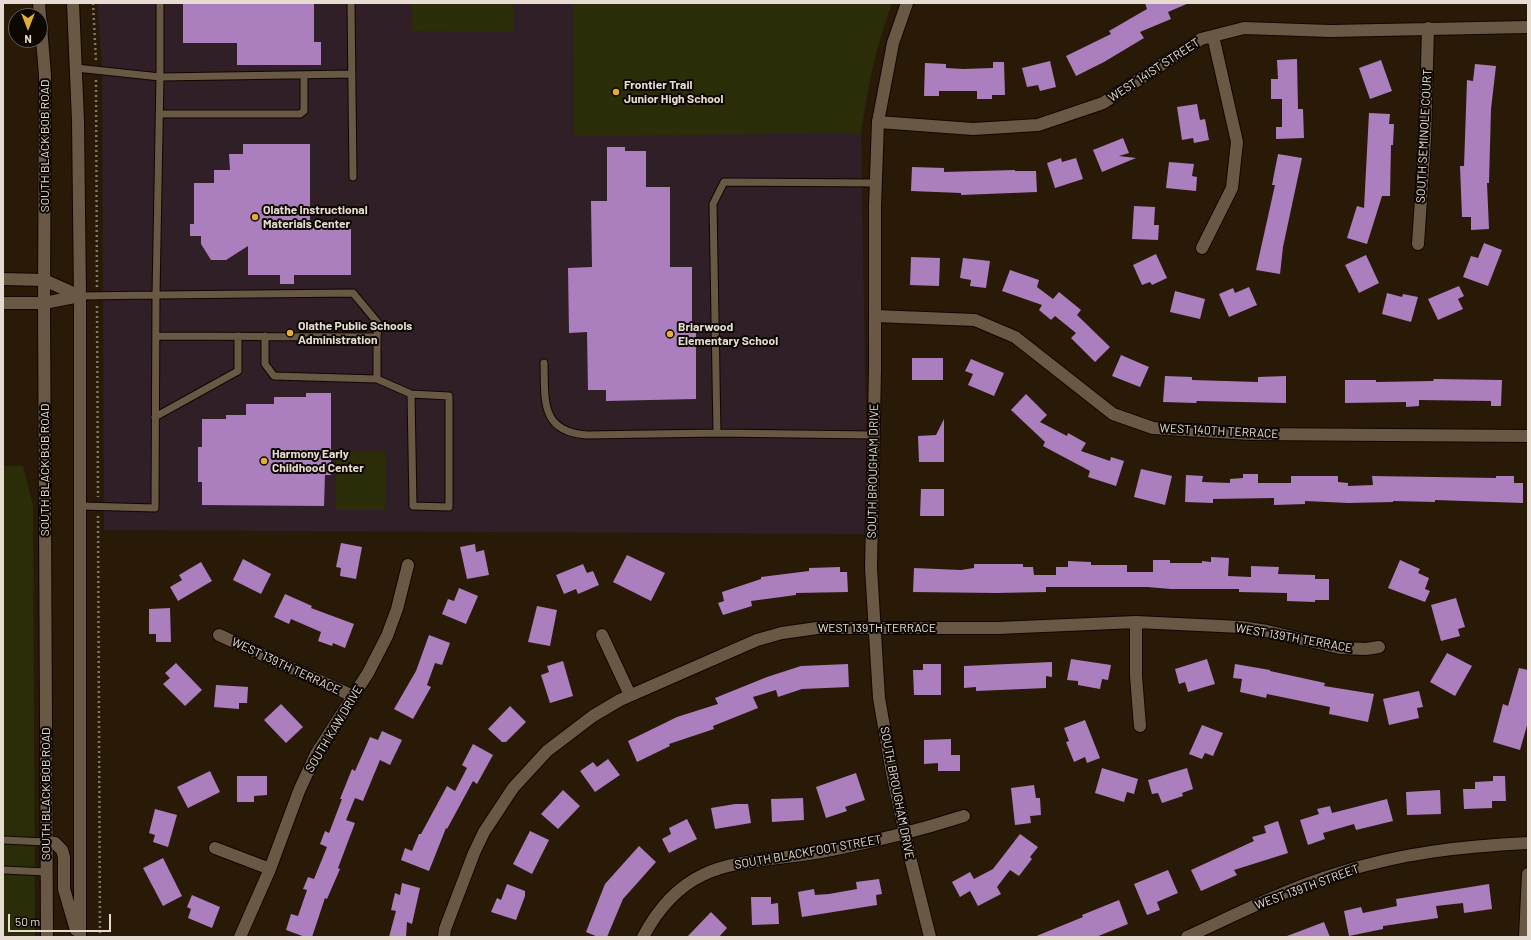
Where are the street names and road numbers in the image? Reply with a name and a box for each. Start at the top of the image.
street label: WEST 141ST STREET [1106,35,1202,105]
street label: SOUTH SEMINOLE COURT [1413,69,1435,203]
street label: SOUTH BLACK BOB ROAD [38,80,52,212]
street label: SOUTH BROUGHAM DRIVE [865,403,881,539]
street label: SOUTH BLACK BOB ROAD [38,404,52,536]
street label: WEST 140TH TERRACE [1159,421,1279,441]
street label: WEST 139TH TERRACE [818,621,936,635]
street label: WEST 139TH TERRACE [1235,621,1353,655]
street label: WEST 139TH TERRACE [229,634,343,698]
street label: SOUTH KAW DRIVE [302,683,366,775]
street label: SOUTH BROUGHAM DRIVE [877,725,917,861]
street label: SOUTH BLACK BOB ROAD [39,728,53,860]
street label: SOUTH BLACKFOOT STREET [733,832,883,872]
street label: WEST 139TH STREET [1253,861,1361,913]

